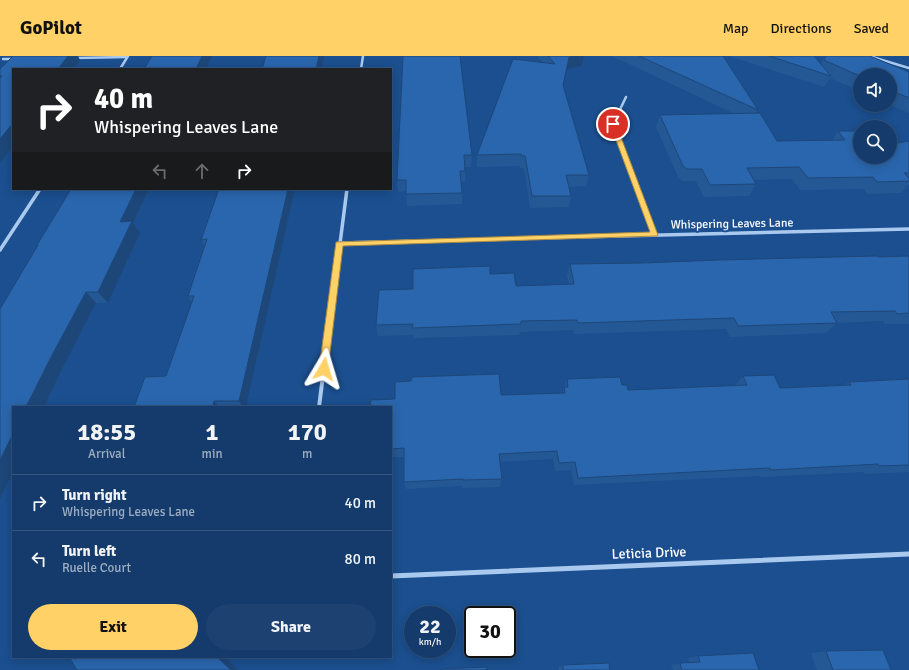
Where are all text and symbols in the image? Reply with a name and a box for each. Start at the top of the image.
text: GoPilot [20,16,82,40]
text: Map [723,20,749,37]
text: Directions [771,20,832,37]
text: Saved [854,20,889,37]
map controls [853,68,897,164]
button: sound [853,68,897,112]
text: 40 m [94,82,153,116]
icon: right [28,84,80,136]
pin [596,107,630,141]
icon: arrive [602,113,624,135]
text: Whispering Leaves Lane [94,116,278,138]
button: search [853,120,897,164]
icon: left [149,160,171,182]
icon: ahead [191,160,213,182]
icon: right [233,160,255,182]
street label: Whispering Leaves Lane [670,215,794,233]
position arrow [303,348,345,390]
text: 18:55 [77,417,136,447]
text: 1 [206,417,218,447]
text: 170 [288,417,327,447]
text: Arrival [88,446,125,462]
text: min [202,446,223,462]
text: m [302,446,312,462]
text: Turn right [62,486,127,504]
icon: right [28,492,50,514]
text: 40 m [345,494,376,512]
text: Whispering Leaves Lane [62,504,195,520]
text: Turn left [62,542,116,560]
street label: Leticia Drive [611,543,687,563]
icon: left [28,548,50,570]
text: 80 m [345,550,376,568]
text: Ruelle Court [62,560,131,576]
button: Exit [28,604,198,650]
button: Share [206,604,376,650]
speed limit sign: 30 [464,606,516,658]
text: 22 [419,614,441,639]
text: km/h [419,636,441,648]

